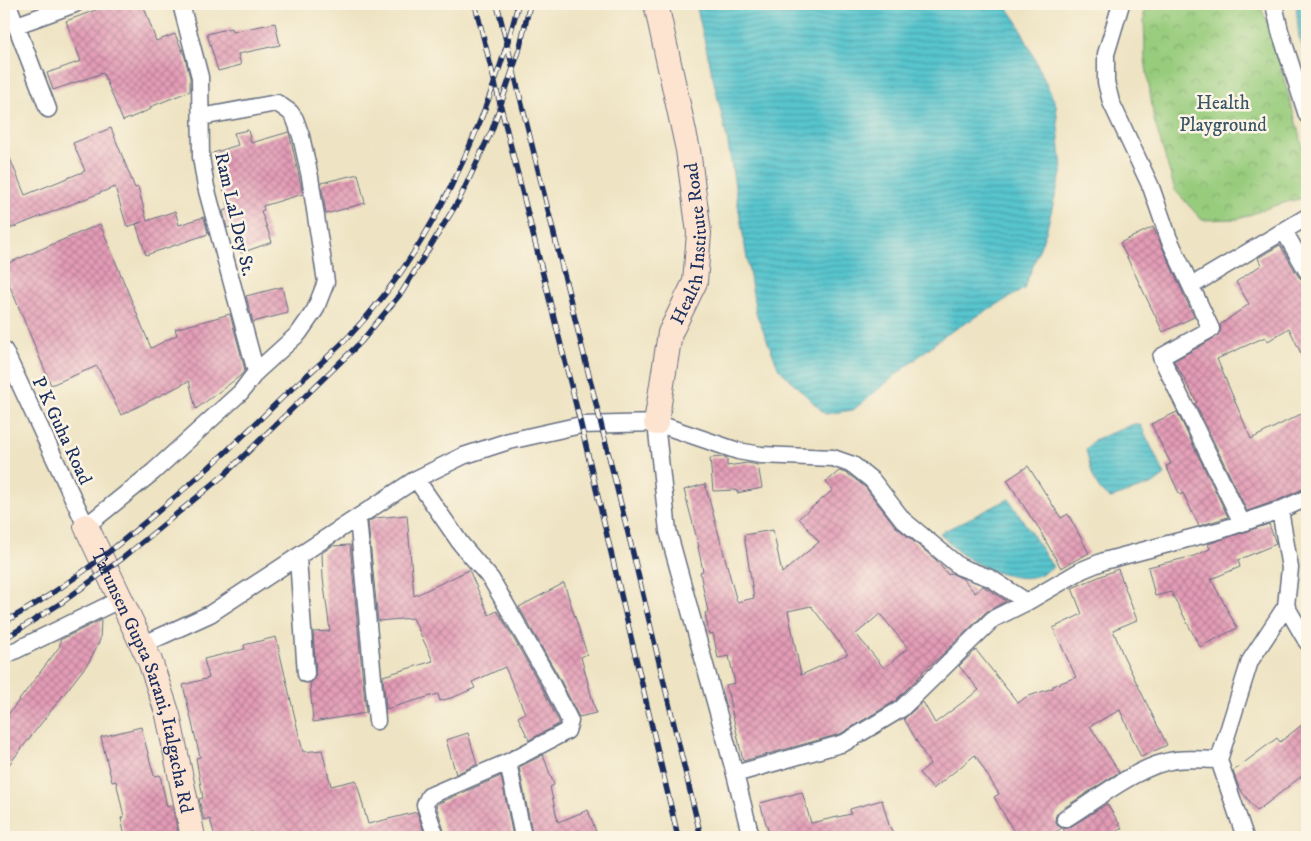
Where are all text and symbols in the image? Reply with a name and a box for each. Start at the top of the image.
park label: Health Playground [1179,92,1267,137]
street label: Ram Lal Dey St. [209,150,260,278]
street label: Health Institute Road [666,161,712,329]
street label: P K Guha Road [27,373,97,489]
street label: Tarunsen Gupta Sarani, Italgacha Rd [85,545,198,816]

